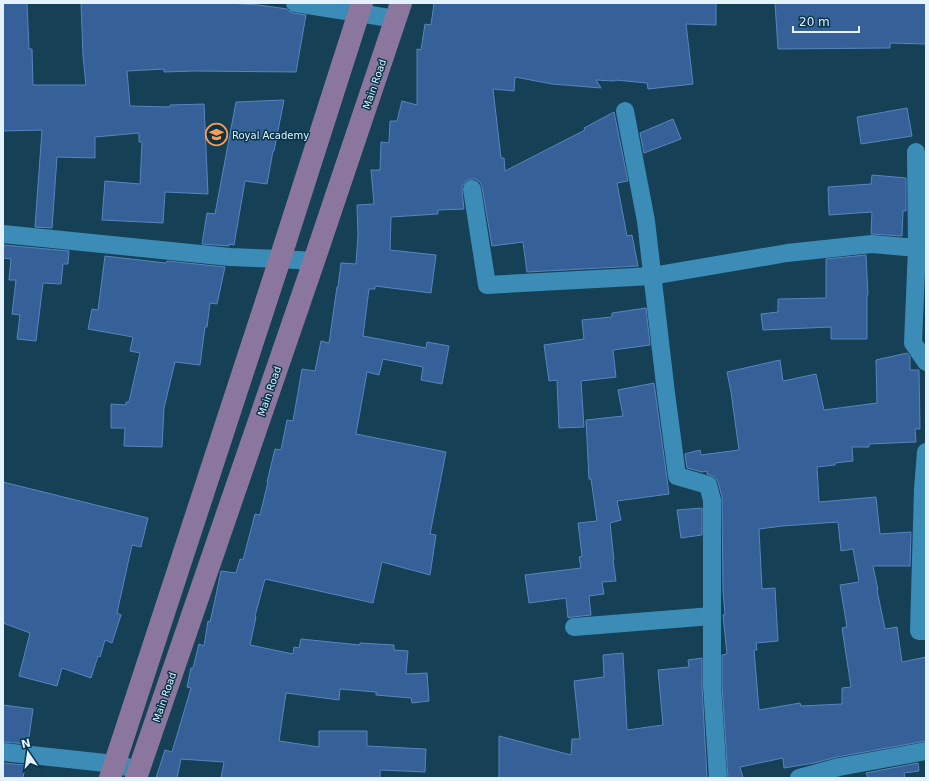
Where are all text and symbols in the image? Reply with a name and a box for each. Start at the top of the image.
scale bar [793,8,859,34]
text: 20 m [799,15,830,29]
street label: Main Road [361,58,388,111]
school or university icon: Royal Academy [203,122,229,148]
place label: Royal Academy [232,130,309,141]
street label: Main Road [256,365,283,418]
street label: Main Road [151,671,178,724]
north arrow [8,733,48,773]
text: N [20,736,32,751]

